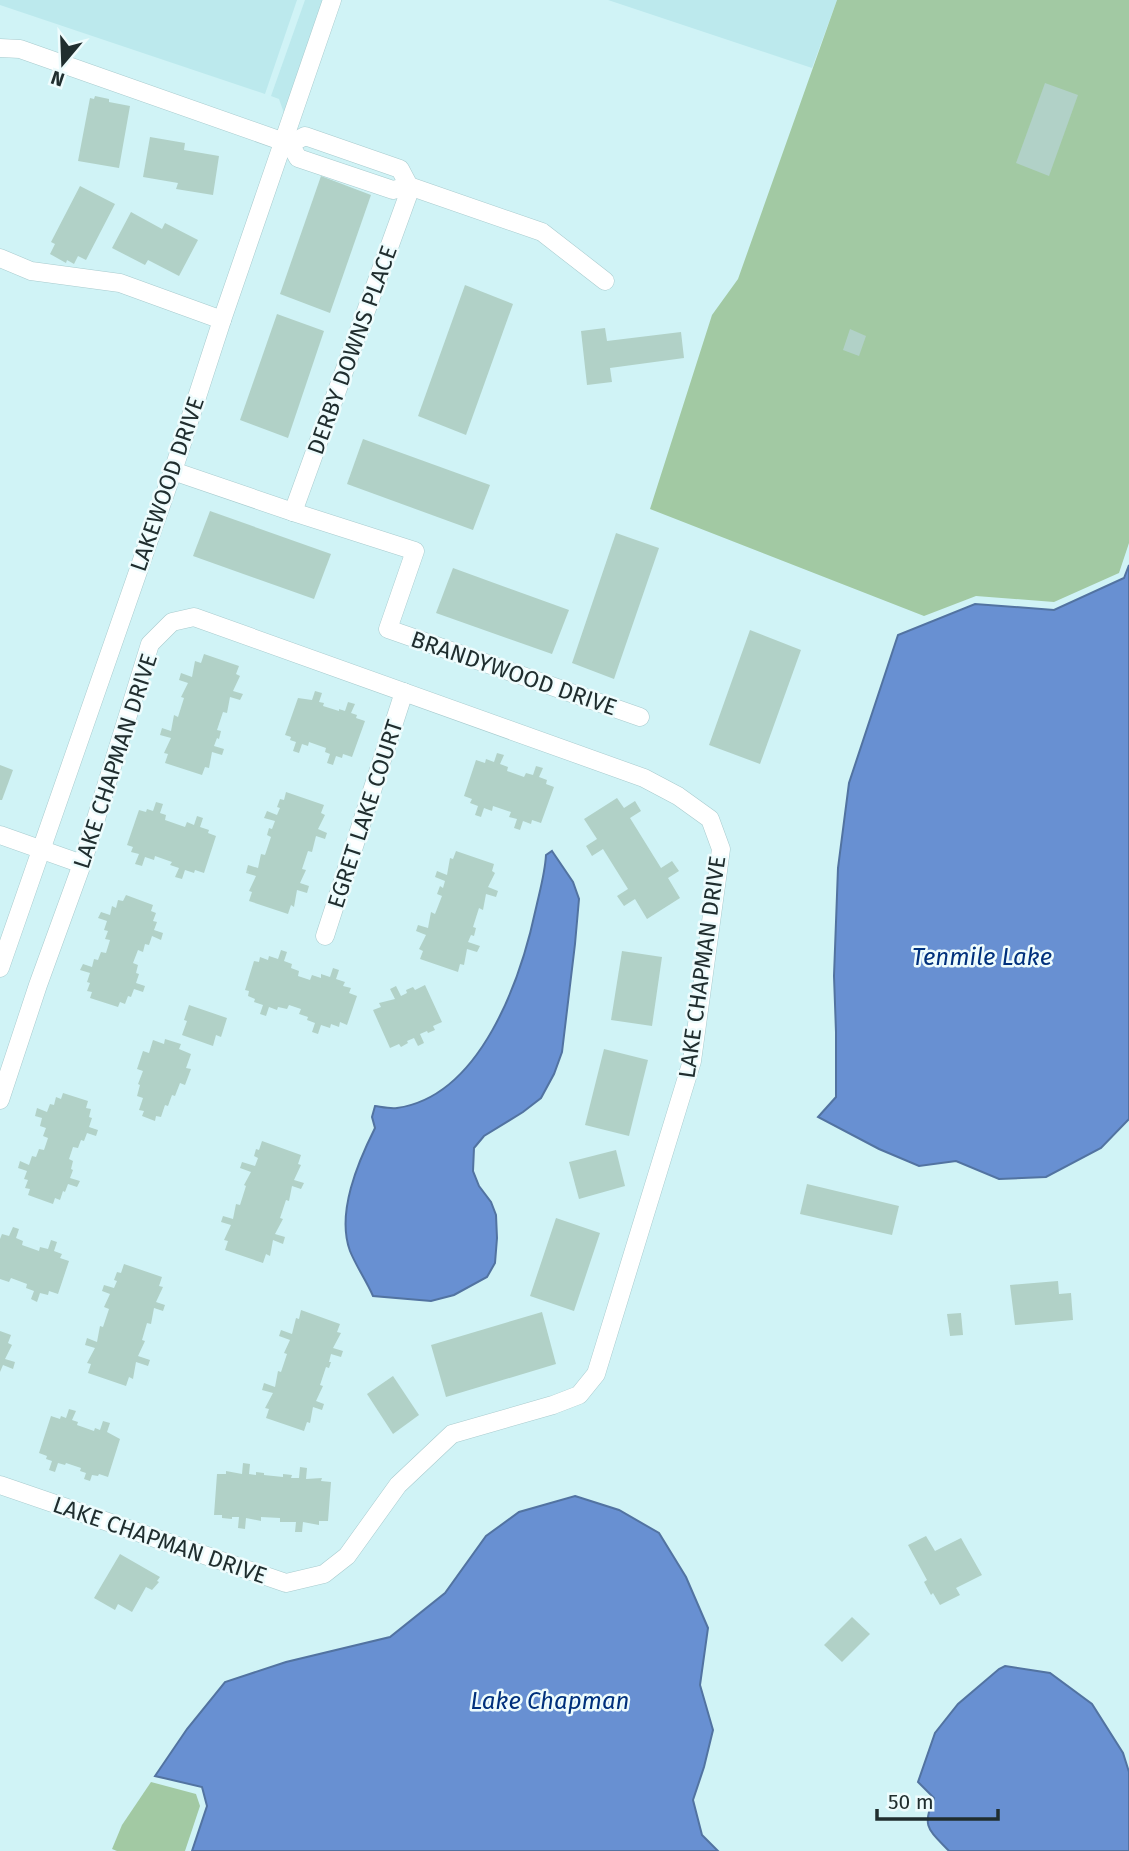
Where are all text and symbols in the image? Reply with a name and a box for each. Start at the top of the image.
north arrow [28,28,98,98]
text: N [48,66,67,92]
street label: DERBY DOWNS PLACE [301,242,403,458]
street label: LAKEWOOD DRIVE [124,393,210,575]
street label: BRANDYWOOD DRIVE [407,625,621,721]
street label: LAKE CHAPMAN DRIVE [67,650,163,872]
street label: EGRET LAKE COURT [321,716,409,912]
street label: LAKE CHAPMAN DRIVE [673,854,731,1080]
water label: Tenmile Lake [912,943,1052,971]
street label: LAKE CHAPMAN DRIVE [49,1490,271,1590]
water label: Lake Chapman [470,1687,630,1715]
scale bar [877,1778,998,1822]
text: 50 m [888,1789,934,1815]

